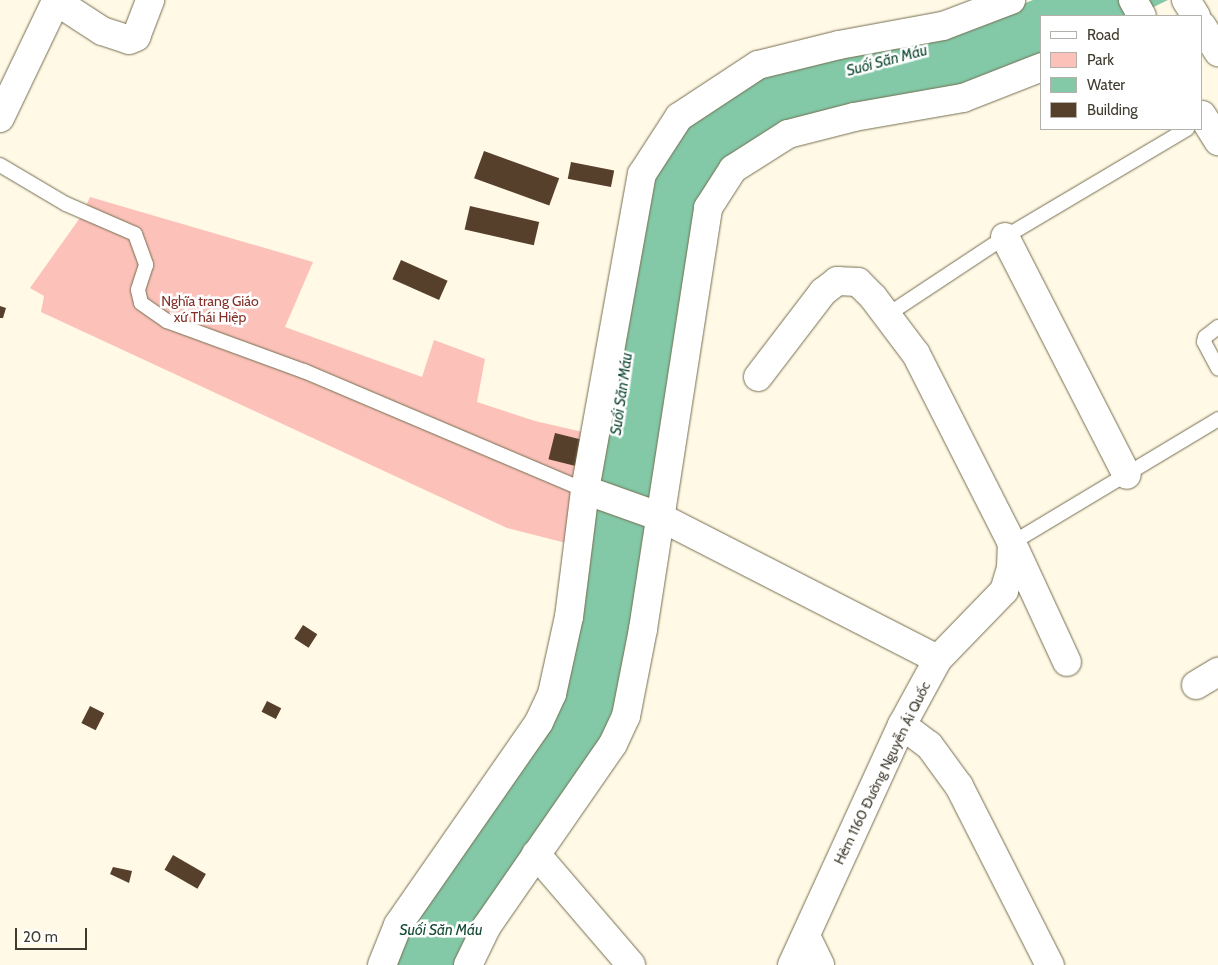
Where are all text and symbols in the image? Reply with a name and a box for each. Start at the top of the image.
legend [1040,15,1203,130]
text: Road [1087,26,1120,44]
water label: Suối Săn Máu [845,42,929,80]
text: Park [1087,51,1114,69]
text: Water [1087,76,1125,94]
text: Building [1087,101,1138,119]
park label: Nghĩa trang Giáo xứ Thái Hiệp [161,293,259,326]
water label: Suối Săn Máu [607,352,637,436]
street label: Hẻm 1160 Đường Nguyễn Ái Quốc [830,679,934,867]
scale bar [18,918,90,950]
water label: Suối Săn Máu [400,922,482,940]
text: 20 m [23,928,58,946]

